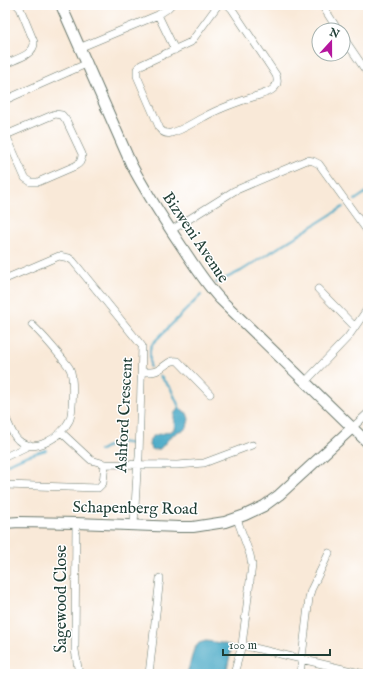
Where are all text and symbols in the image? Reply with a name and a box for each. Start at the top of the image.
north arrow [311,22,351,62]
text: N [326,25,342,42]
street label: Bizweni Avenue [157,189,233,287]
street label: Ashford Crescent [112,356,138,474]
street label: Schapenberg Road [72,498,198,520]
street label: Sagewood Close [52,545,72,653]
scale bar [223,631,330,657]
text: 100 m [229,638,257,653]

